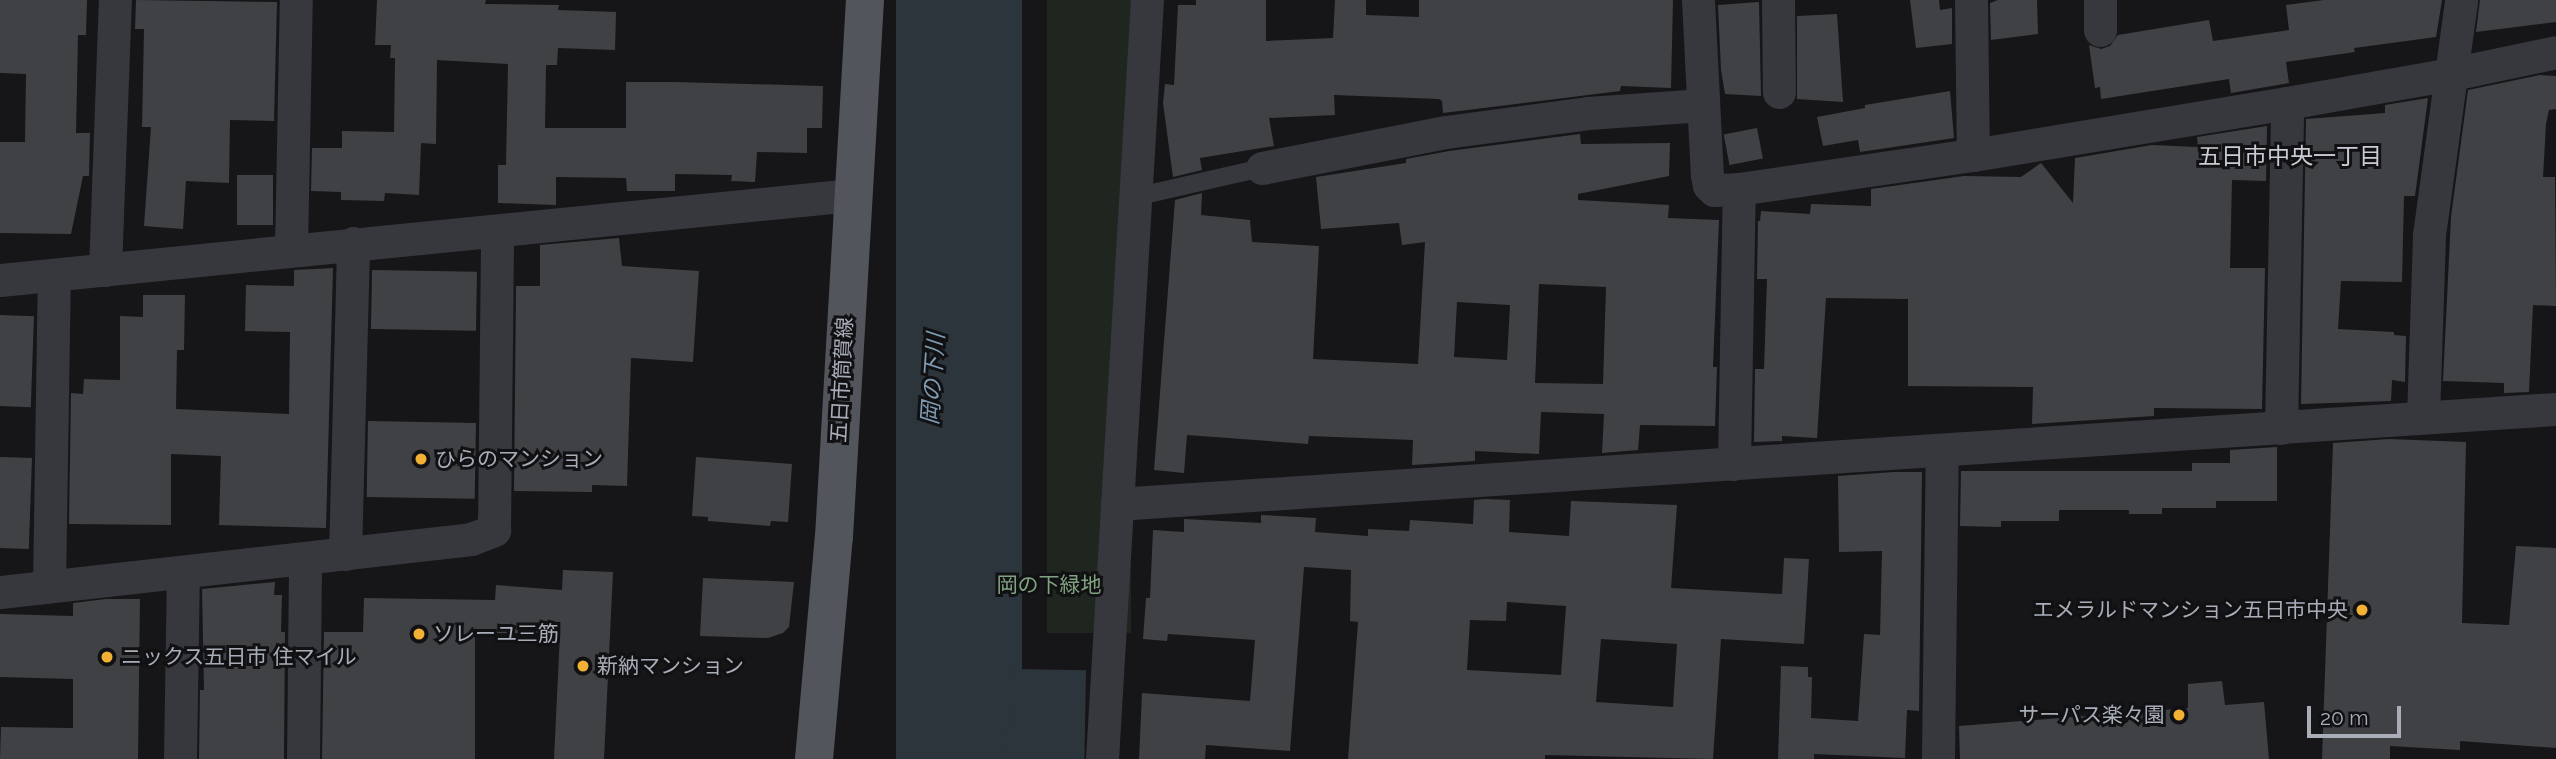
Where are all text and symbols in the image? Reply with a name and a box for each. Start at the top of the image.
district label: 五日市中央一丁目 [2198,142,2382,170]
street label: 五日市筒賀線 [826,316,858,444]
water label: 岡の下川 [916,332,950,426]
place label: ひらのマンション [435,446,603,472]
marker: ひらのマンション [413,451,429,467]
park label: 岡の下緑地 [997,572,1101,598]
place label: エメラルドマンション五日市中央 [2033,597,2348,623]
marker: エメラルドマンション五日市中央 [2354,602,2370,618]
place label: ソレーユ三筋 [433,621,559,647]
marker: ソレーユ三筋 [411,626,427,642]
place label: ニックス五日市 住マイル [121,644,357,670]
marker: ニックス五日市 住マイル [99,649,115,665]
place label: 新納マンション [597,653,744,679]
marker: 新納マンション [575,658,591,674]
scale bar [2311,692,2406,736]
place label: サーパス楽々園 [2018,702,2165,728]
text: 20 m [2320,705,2368,730]
marker: サーパス楽々園 [2171,707,2187,723]

